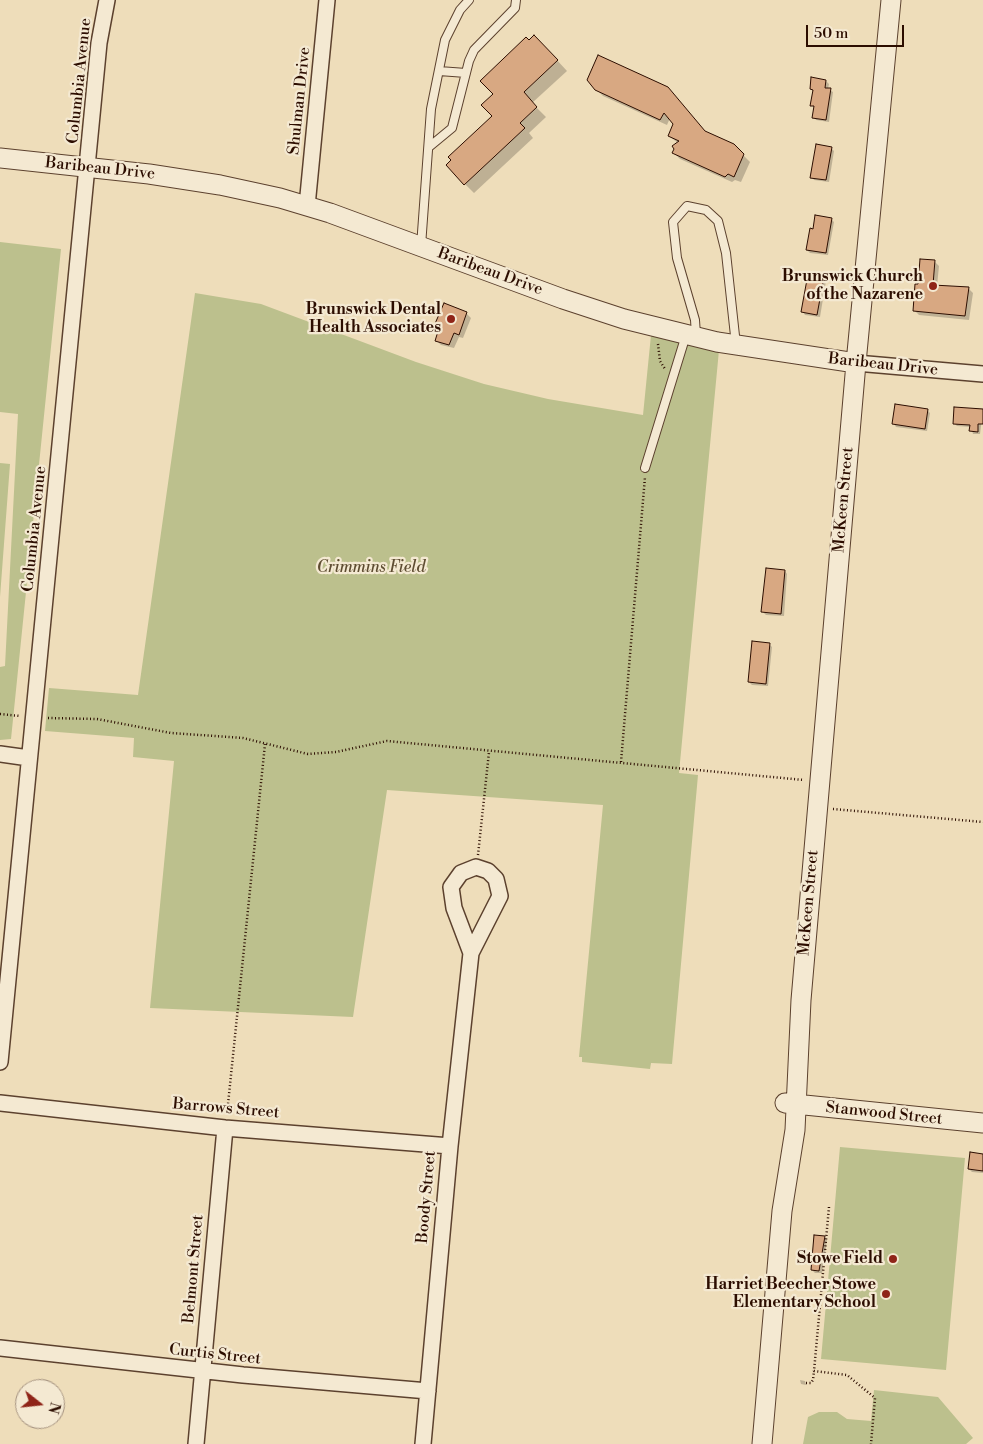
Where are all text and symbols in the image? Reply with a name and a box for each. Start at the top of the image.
scale bar [808,15,906,47]
street label: Columbia Avenue [64,17,96,145]
text: 50 m [814,24,848,43]
street label: Shulman Drive [285,46,315,156]
street label: Baribeau Drive [44,154,156,184]
street label: Baribeau Drive [435,244,545,300]
place label: Brunswick Church of the Nazarene [782,267,923,305]
marker: Brunswick Church of the Nazarene [927,280,939,292]
place label: Brunswick Dental Health Associates [306,300,441,338]
marker: Brunswick Dental Health Associates [445,313,457,325]
street label: Baribeau Drive [827,350,939,380]
street label: McKeen Street [830,446,858,554]
street label: Columbia Avenue [19,465,51,593]
park label: Crimmins Field [317,558,425,578]
street label: McKeen Street [795,849,823,957]
street label: Barrows Street [172,1095,280,1123]
street label: Stanwood Street [825,1098,943,1130]
street label: Boody Street [413,1150,441,1244]
street label: Belmont Street [180,1214,208,1324]
place label: Stowe Field [797,1249,883,1269]
marker: Stowe Field [887,1253,899,1265]
place label: Harriet Beecher Stowe Elementary School [705,1275,876,1313]
marker: Harriet Beecher Stowe Elementary School [880,1288,892,1300]
street label: Curtis Street [168,1341,262,1369]
north arrow [15,1379,65,1429]
text: N [43,1400,64,1416]

